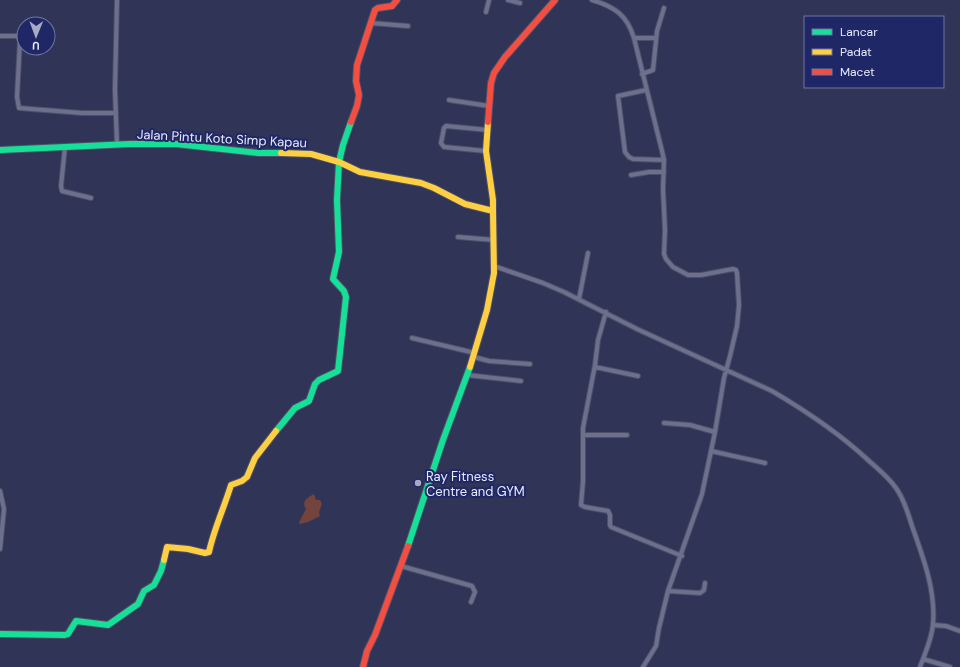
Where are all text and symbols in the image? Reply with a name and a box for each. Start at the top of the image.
north arrow [16,16,56,56]
legend [804,16,944,88]
text: Lancar [840,24,878,40]
text: U [32,39,40,53]
text: Padat [840,44,872,60]
text: Macet [840,64,875,80]
street label: Jalan Pintu Koto Simp Kapau [137,126,307,151]
place label: Ray Fitness Centre and GYM [426,468,525,500]
marker: Ray Fitness Centre and GYM [413,478,423,488]

